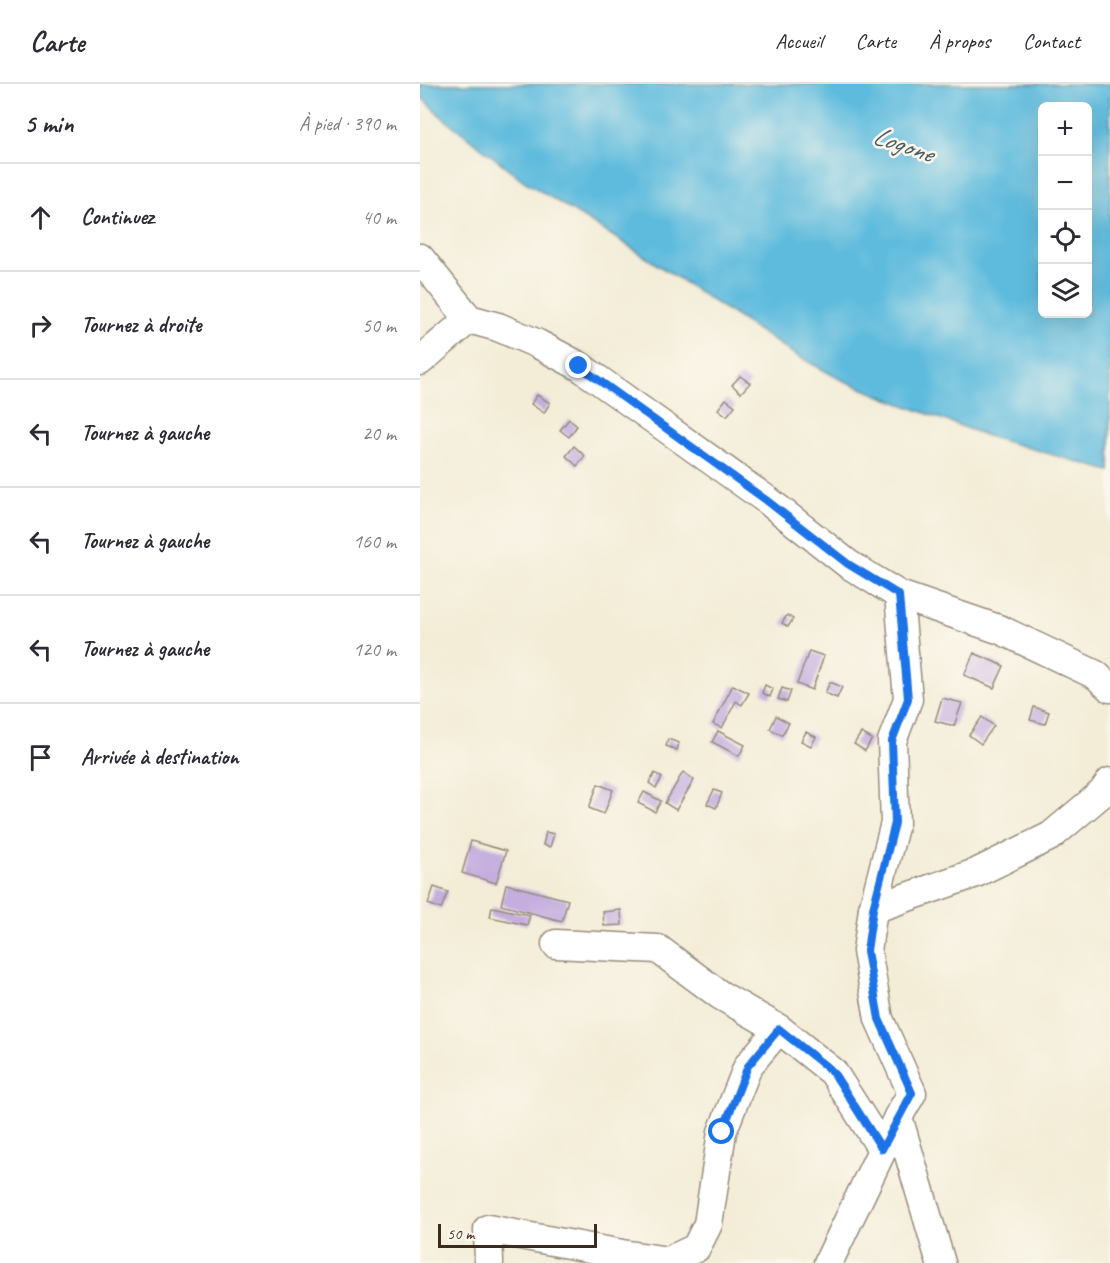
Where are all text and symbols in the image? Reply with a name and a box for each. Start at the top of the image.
text: Carte [30,24,85,59]
text: Accueil [775,28,823,54]
text: Carte [856,28,896,54]
text: À propos [929,28,990,54]
text: Contact [1023,28,1080,54]
map controls [1038,102,1092,318]
button: + [1038,102,1092,156]
text: 5 min [24,107,73,140]
text: À pied · 390 m [299,111,396,136]
water label: Logone [869,118,941,171]
button: − [1038,156,1092,210]
icon: ahead [24,201,57,234]
text: Continuez [81,203,154,231]
text: 40 m [362,205,396,230]
button: locate [1038,210,1092,264]
button: layers [1038,264,1092,318]
icon: right [24,309,57,342]
text: Tournez à droite [81,311,201,339]
text: 50 m [362,313,396,338]
route end [565,352,591,378]
icon: left [24,417,57,450]
text: Tournez à gauche [81,419,209,447]
text: 20 m [362,421,396,446]
icon: left [24,525,57,558]
text: Tournez à gauche [81,527,209,555]
text: 160 m [353,529,396,554]
icon: left [24,633,57,666]
text: Tournez à gauche [81,635,209,663]
text: 120 m [353,637,396,662]
icon: arrive [24,741,57,774]
text: Arrivée à destination [81,743,239,771]
route start [708,1118,734,1144]
scale bar [438,1221,597,1248]
text: 50 m [447,1224,474,1244]

